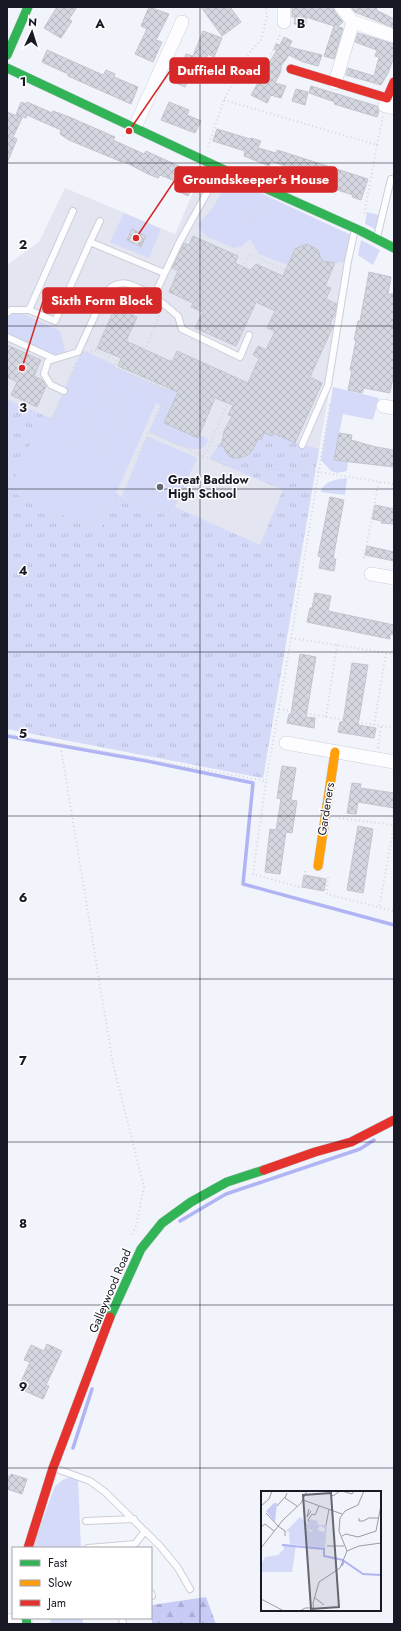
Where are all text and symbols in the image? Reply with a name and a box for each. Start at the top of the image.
north arrow [12,12,52,52]
text: N [28,14,38,30]
text: A [94,14,105,33]
text: B [297,14,306,33]
callout: Duffield Road [170,58,269,83]
text: Duffield Road [177,61,261,80]
text: 1 [20,72,26,91]
callout: Groundskeeper's House [175,167,337,192]
text: Groundskeeper's House [183,170,330,189]
text: 2 [19,235,27,254]
callout: Sixth Form Block [43,288,161,313]
text: Sixth Form Block [51,291,154,310]
text: 3 [19,398,27,417]
place label: Great Baddow High School [168,471,249,503]
marker: Great Baddow High School [155,482,165,492]
text: 4 [18,561,28,580]
text: 5 [19,724,27,743]
street label: Gardeners [313,781,339,837]
text: 6 [19,888,28,907]
text: 7 [19,1051,27,1070]
text: 8 [19,1214,27,1233]
street label: Galleywood Road [84,1246,136,1336]
text: 9 [19,1377,28,1396]
inset map [261,1491,381,1611]
legend [12,1547,152,1619]
text: Fast [48,1554,67,1572]
text: Slow [48,1574,73,1592]
text: Jam [46,1594,66,1612]

